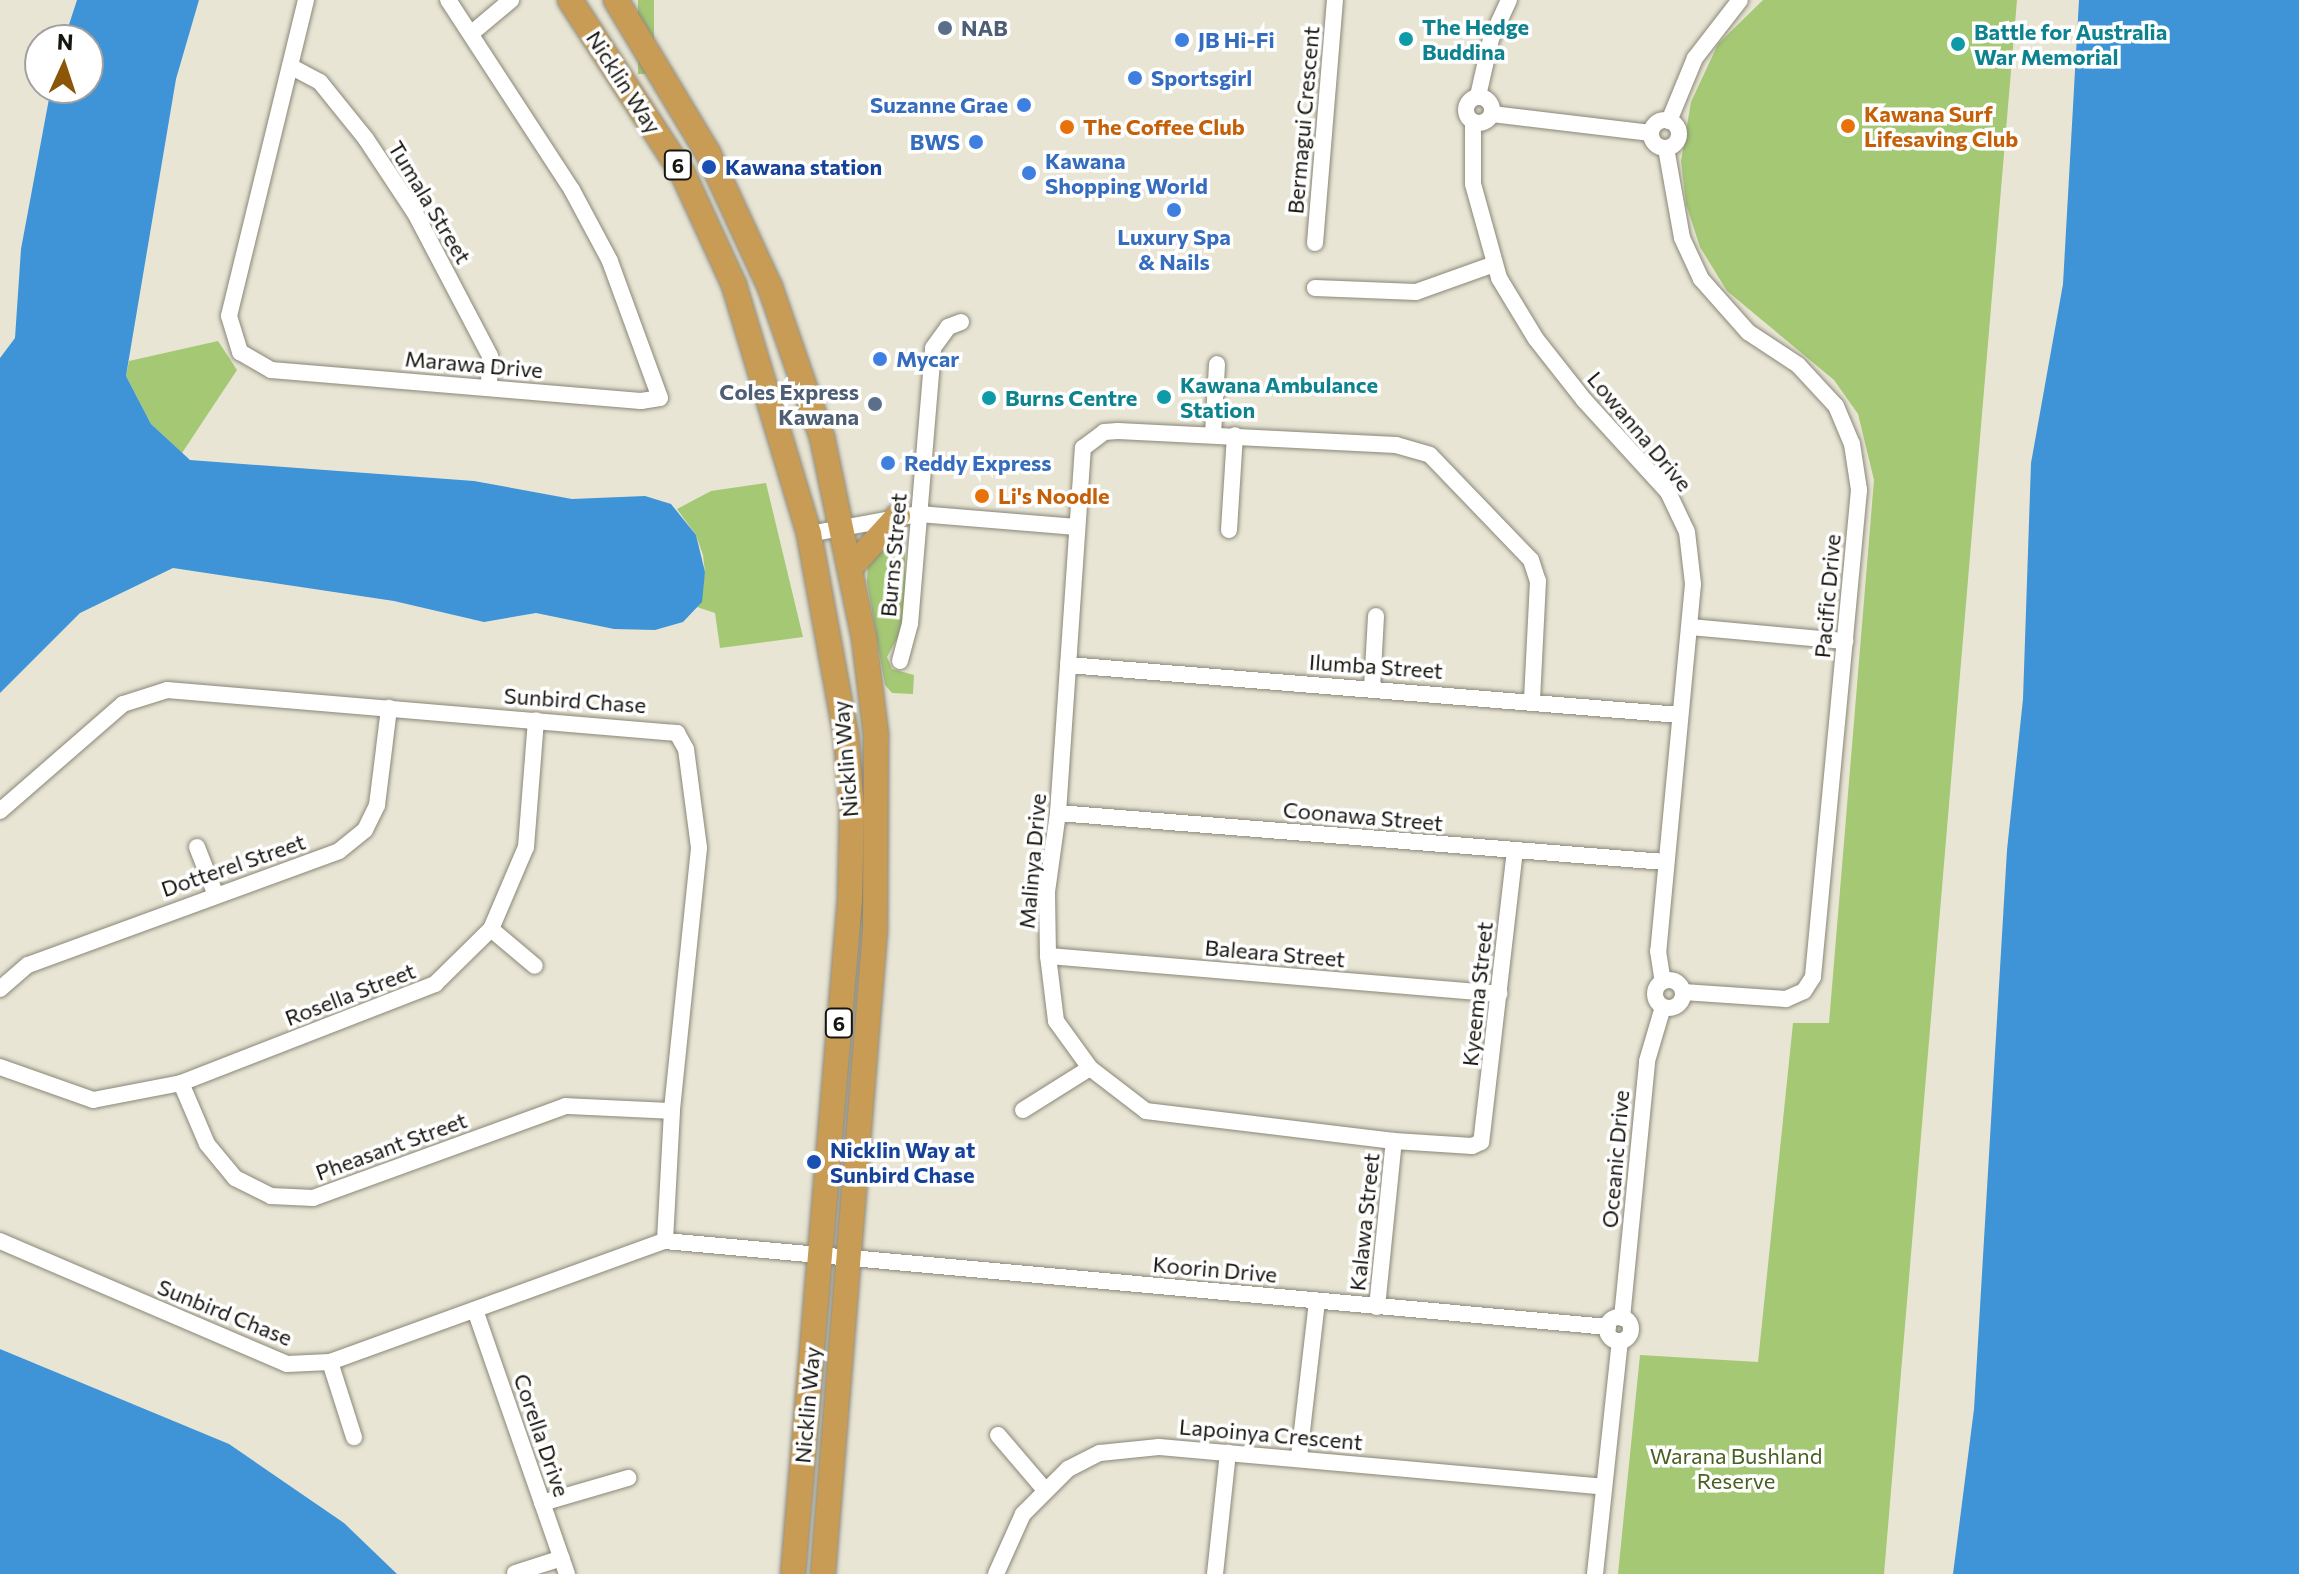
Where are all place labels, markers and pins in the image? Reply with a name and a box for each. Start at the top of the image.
place label: The Hedge Buddina [1422,13,1529,64]
place label: NAB [961,15,1008,41]
place label: Battle for Australia War Memorial [1974,18,2167,70]
marker: NAB [936,19,954,37]
place label: JB Hi-Fi [1198,27,1275,53]
marker: The Hedge Buddina [1397,30,1415,48]
marker: JB Hi-Fi [1173,31,1191,49]
marker: Battle for Australia War Memorial [1949,35,1967,53]
place label: Sportsgirl [1151,65,1252,91]
marker: Sportsgirl [1126,69,1144,87]
place label: Suzanne Grae [870,92,1008,118]
marker: Suzanne Grae [1015,96,1033,114]
place label: Kawana Surf Lifesaving Club [1864,100,2018,152]
place label: The Coffee Club [1083,114,1245,140]
marker: Kawana Surf Lifesaving Club [1839,117,1857,135]
marker: The Coffee Club [1058,118,1076,136]
place label: BWS [910,129,960,155]
marker: BWS [967,133,985,151]
place label: Kawana Shopping World [1045,147,1208,198]
place label: Kawana station [725,154,882,180]
marker: Kawana station [700,158,718,176]
marker: Kawana Shopping World [1020,164,1038,182]
marker: Luxury Spa & Nails [1165,201,1183,219]
place label: Luxury Spa & Nails [1117,223,1231,274]
place label: Mycar [896,346,959,372]
marker: Mycar [871,350,889,368]
place label: Kawana Ambulance Station [1180,371,1378,422]
place label: Coles Express Kawana [719,378,859,430]
place label: Burns Centre [1005,385,1137,411]
marker: Kawana Ambulance Station [1155,388,1173,406]
marker: Burns Centre [980,389,998,407]
marker: Coles Express Kawana [866,395,884,413]
place label: Reddy Express [904,450,1051,476]
marker: Reddy Express [879,454,897,472]
place label: Li's Noodle [998,483,1110,509]
marker: Li's Noodle [973,487,991,505]
place label: Nicklin Way at Sunbird Chase [830,1136,975,1188]
marker: Nicklin Way at Sunbird Chase [805,1153,823,1171]

